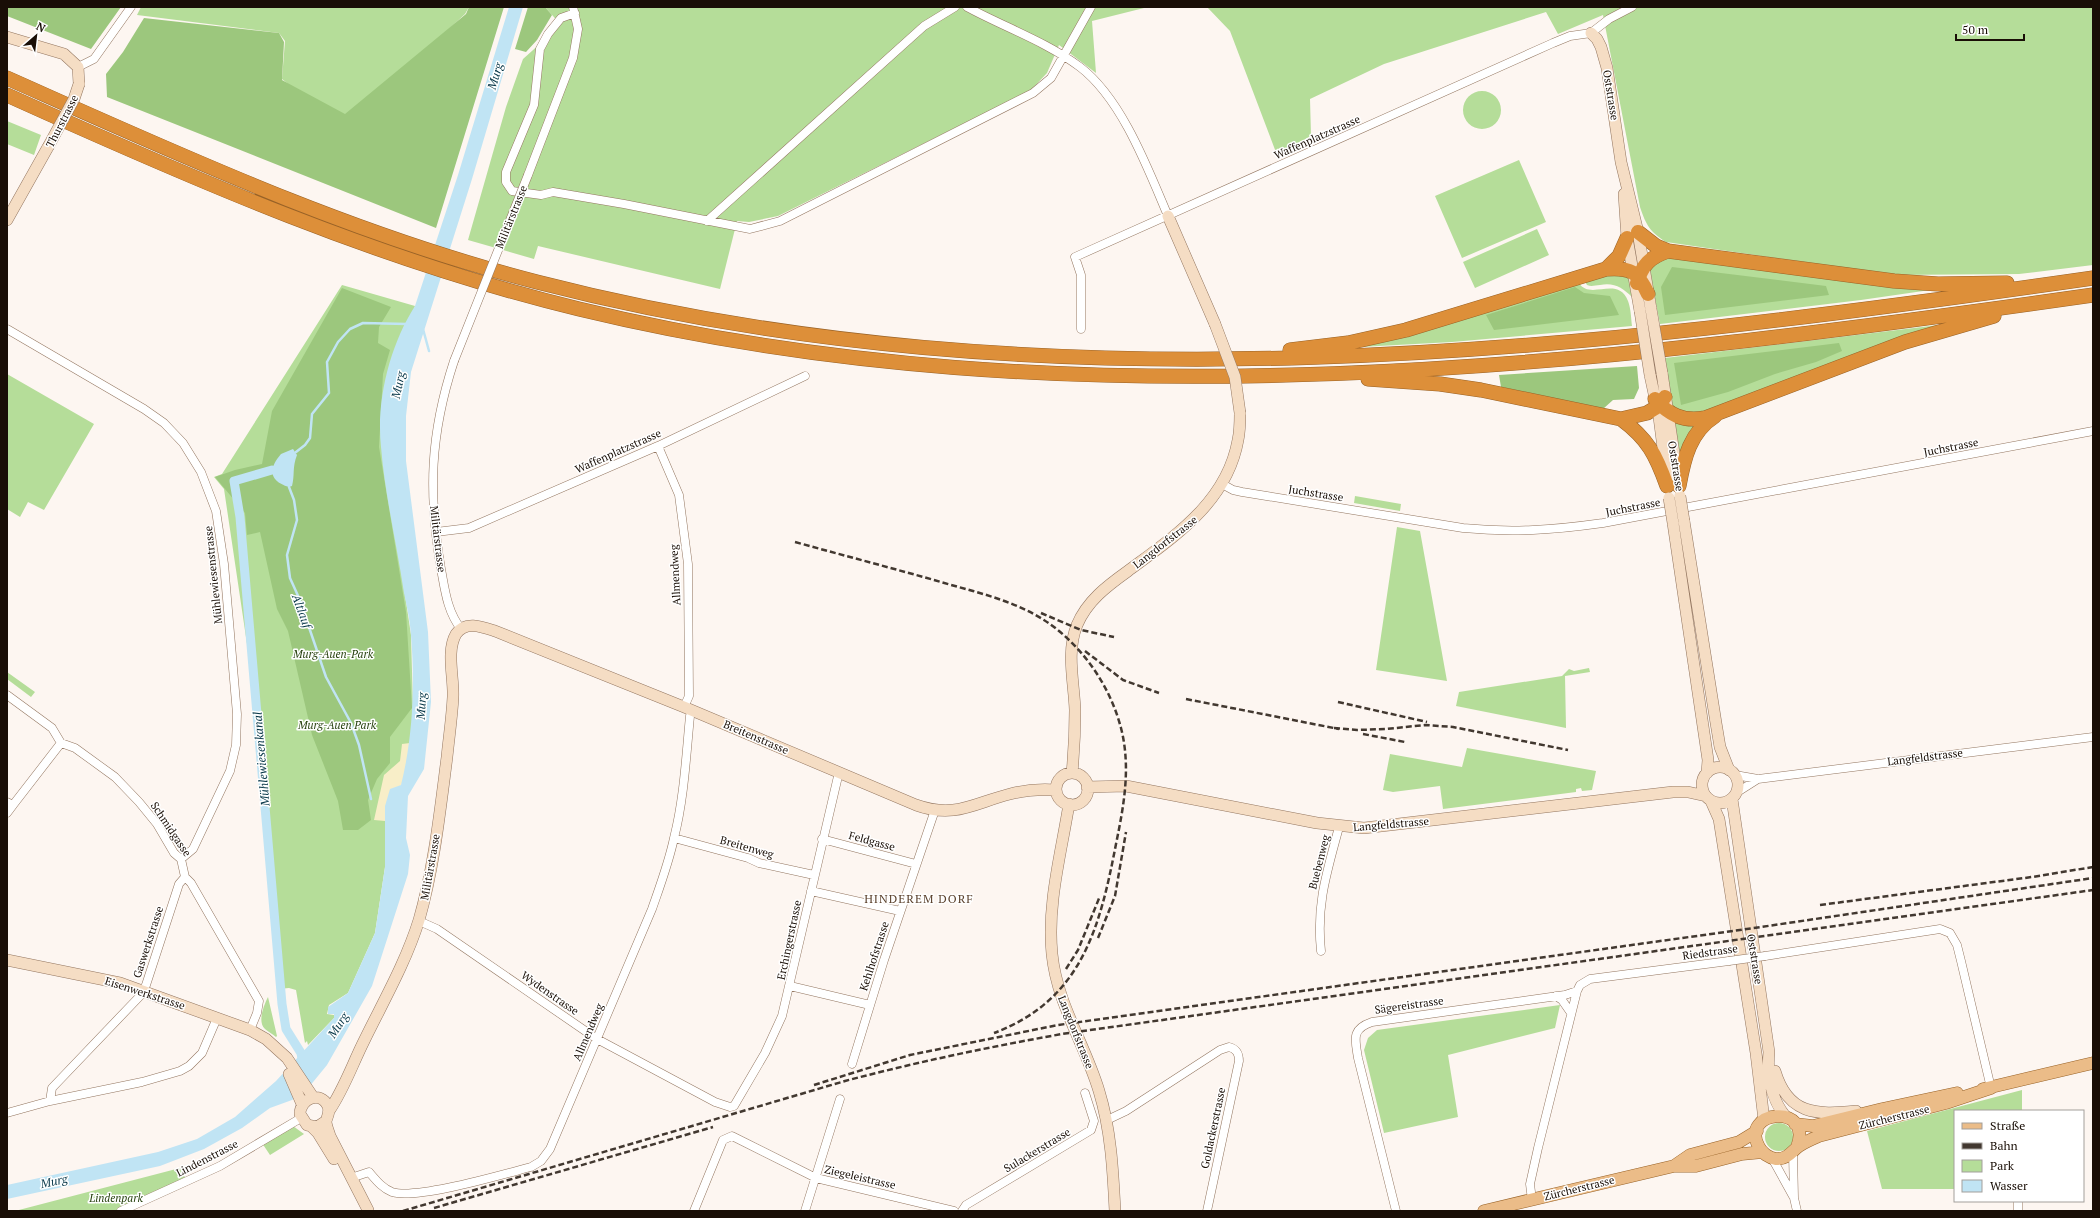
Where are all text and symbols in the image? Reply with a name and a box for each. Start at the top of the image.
north arrow [16,16,56,56]
scale bar [1956,16,2024,42]
text: N [34,19,48,36]
text: 50 m [1962,22,1989,37]
water label: Murg [484,60,506,92]
street label: Oststrasse [1600,69,1622,122]
street label: Thurstrasse [43,92,81,150]
street label: Waffenplatzstrasse [1272,112,1363,162]
street label: Militärstrasse [492,183,530,251]
water label: Murg [388,369,408,401]
street label: Waffenplatzstrasse [573,426,664,476]
street label: Juchstrasse [1923,435,1980,459]
street label: Oststrasse [1665,440,1687,493]
street label: Juchstrasse [1288,482,1345,504]
street label: Juchstrasse [1605,495,1662,519]
street label: Militärstrasse [427,505,449,574]
street label: Langdorfstrasse [1130,512,1200,571]
street label: Mühlewiesenstrasse [201,525,225,625]
street label: Allmendweg [666,544,684,606]
water label: Altlauf [289,591,316,632]
park label: Murg-Auen-Park [292,647,374,661]
water label: Murg [413,691,429,721]
water label: Mühlewiesenkanal [249,711,273,808]
street label: Breitenstrasse [721,717,791,757]
park label: Murg-Auen Park [297,718,377,732]
street label: Langfeldstrasse [1886,745,1964,769]
street label: Schmidgasse [148,799,195,859]
street label: Langfeldstrasse [1352,814,1430,834]
street label: Feldgasse [847,828,897,854]
street label: Militärstrasse [417,832,443,901]
street label: Breitenweg [719,833,776,861]
street label: Buebenweg [1305,833,1333,891]
district label: HINDEREM DORF [864,891,974,906]
street label: Erchingerstrasse [774,898,804,981]
street label: Gaswerkstrasse [130,904,166,980]
street label: Kehlhofstrasse [856,919,892,992]
street label: Oststrasse [1744,933,1766,986]
street label: Riedstrasse [1681,941,1739,963]
street label: Wydenstrasse [519,968,582,1018]
street label: Eisenwerkstrasse [103,973,187,1013]
street label: Langdorfstrasse [1055,993,1097,1071]
street label: Sägereistrasse [1374,993,1445,1017]
street label: Allmendweg [570,1001,606,1063]
water label: Murg [324,1009,352,1041]
street label: Goldackerstrasse [1198,1086,1229,1170]
street label: Zürcherstrasse [1857,1101,1931,1133]
legend [1954,1110,2084,1202]
text: Straße [1990,1118,2025,1133]
street label: Sulackerstrasse [1001,1124,1073,1175]
street label: Lindenstrasse [174,1136,241,1180]
text: Bahn [1990,1138,2018,1153]
text: Park [1990,1158,2015,1173]
street label: Ziegeleistrasse [823,1162,897,1192]
water label: Murg [38,1171,70,1191]
street label: Zürcherstrasse [1542,1172,1616,1204]
text: Wasser [1990,1178,2028,1193]
park label: Lindenpark [88,1191,143,1205]

